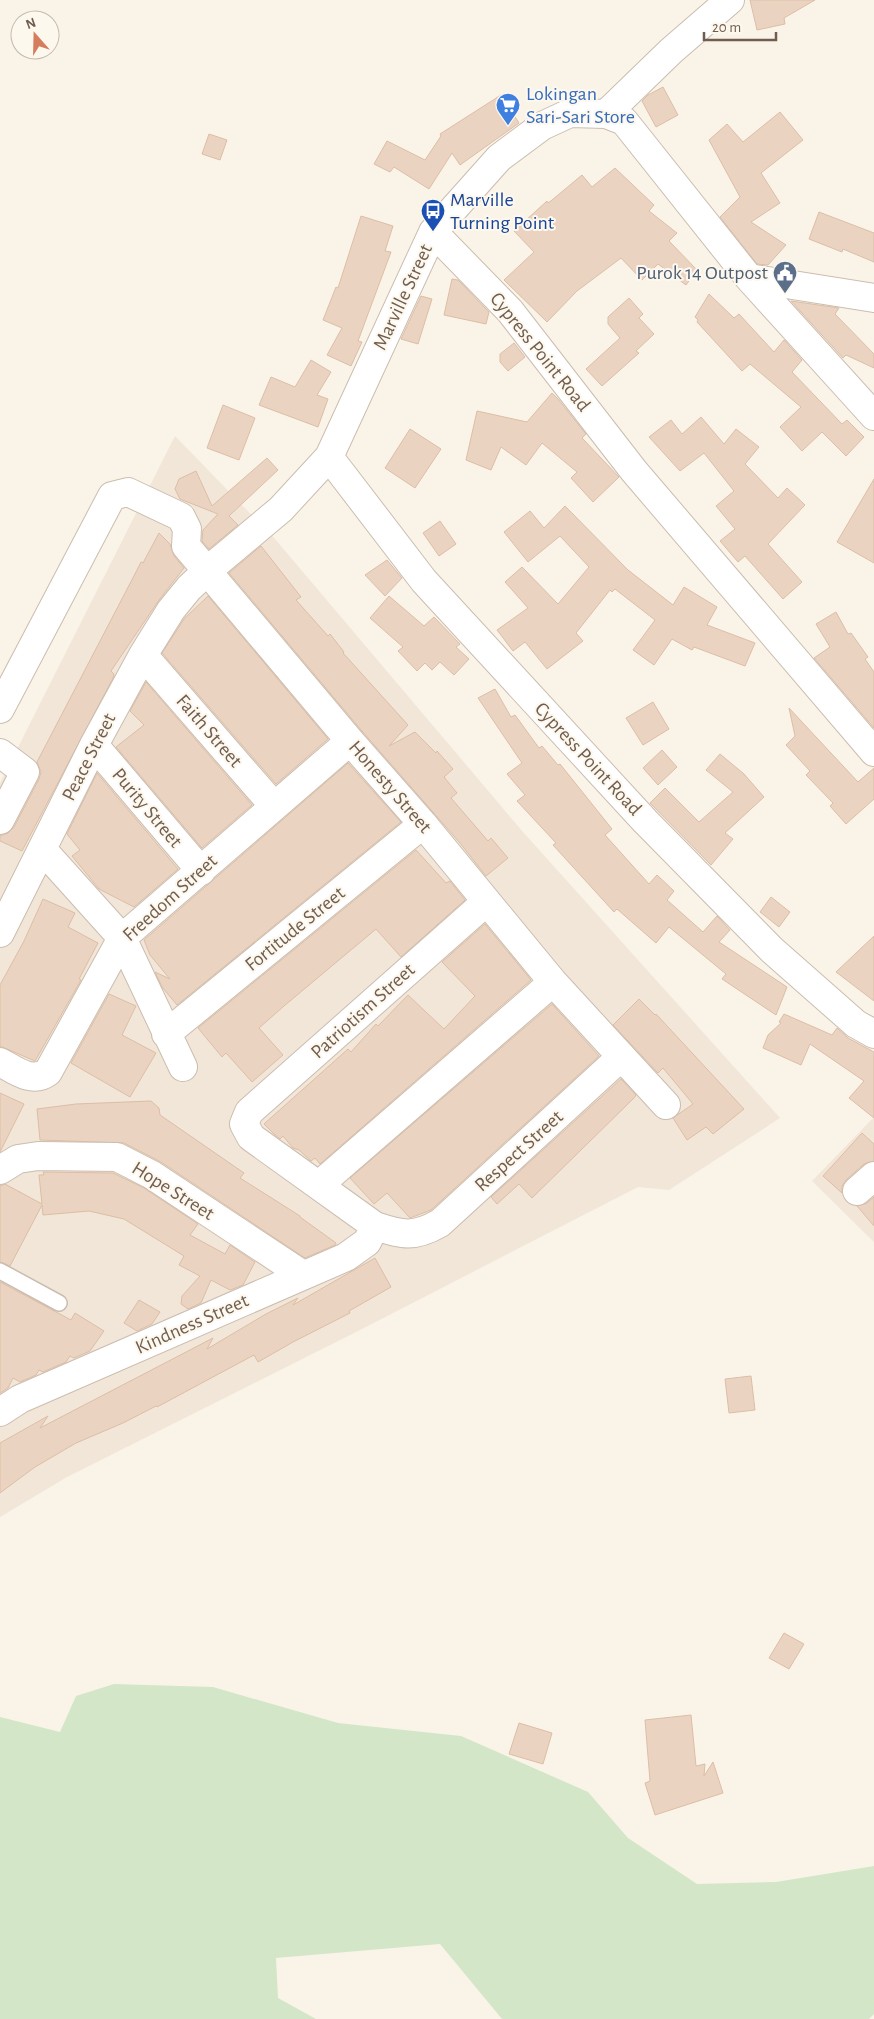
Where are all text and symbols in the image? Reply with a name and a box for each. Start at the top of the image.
north arrow [10,10,60,60]
scale bar [704,10,776,42]
text: N [24,15,38,32]
text: 20 m [712,20,741,35]
place label: Lokingan Sari-Sari Store [526,84,635,127]
supermarket icon: Lokingan Sari-Sari Store [495,92,521,126]
place label: Marville Turning Point [450,190,555,233]
bus stop icon: Marville Turning Point [420,198,446,232]
street label: Marville Street [370,241,436,353]
public building icon: Purok 14 Outpost [772,260,798,294]
place label: Purok 14 Outpost [636,263,769,283]
street label: Cypress Point Road [486,289,594,415]
street label: Faith Street [172,691,246,772]
street label: Cypress Point Road [531,699,645,819]
street label: Peace Street [58,709,120,804]
street label: Honesty Street [345,737,436,837]
street label: Purity Street [108,765,186,852]
street label: Freedom Street [119,850,221,945]
street label: Fortitude Street [241,883,349,975]
street label: Patriotism Street [307,959,419,1062]
street label: Respect Street [471,1106,567,1196]
street label: Hope Street [128,1158,218,1224]
street label: Kindness Street [133,1290,252,1358]

